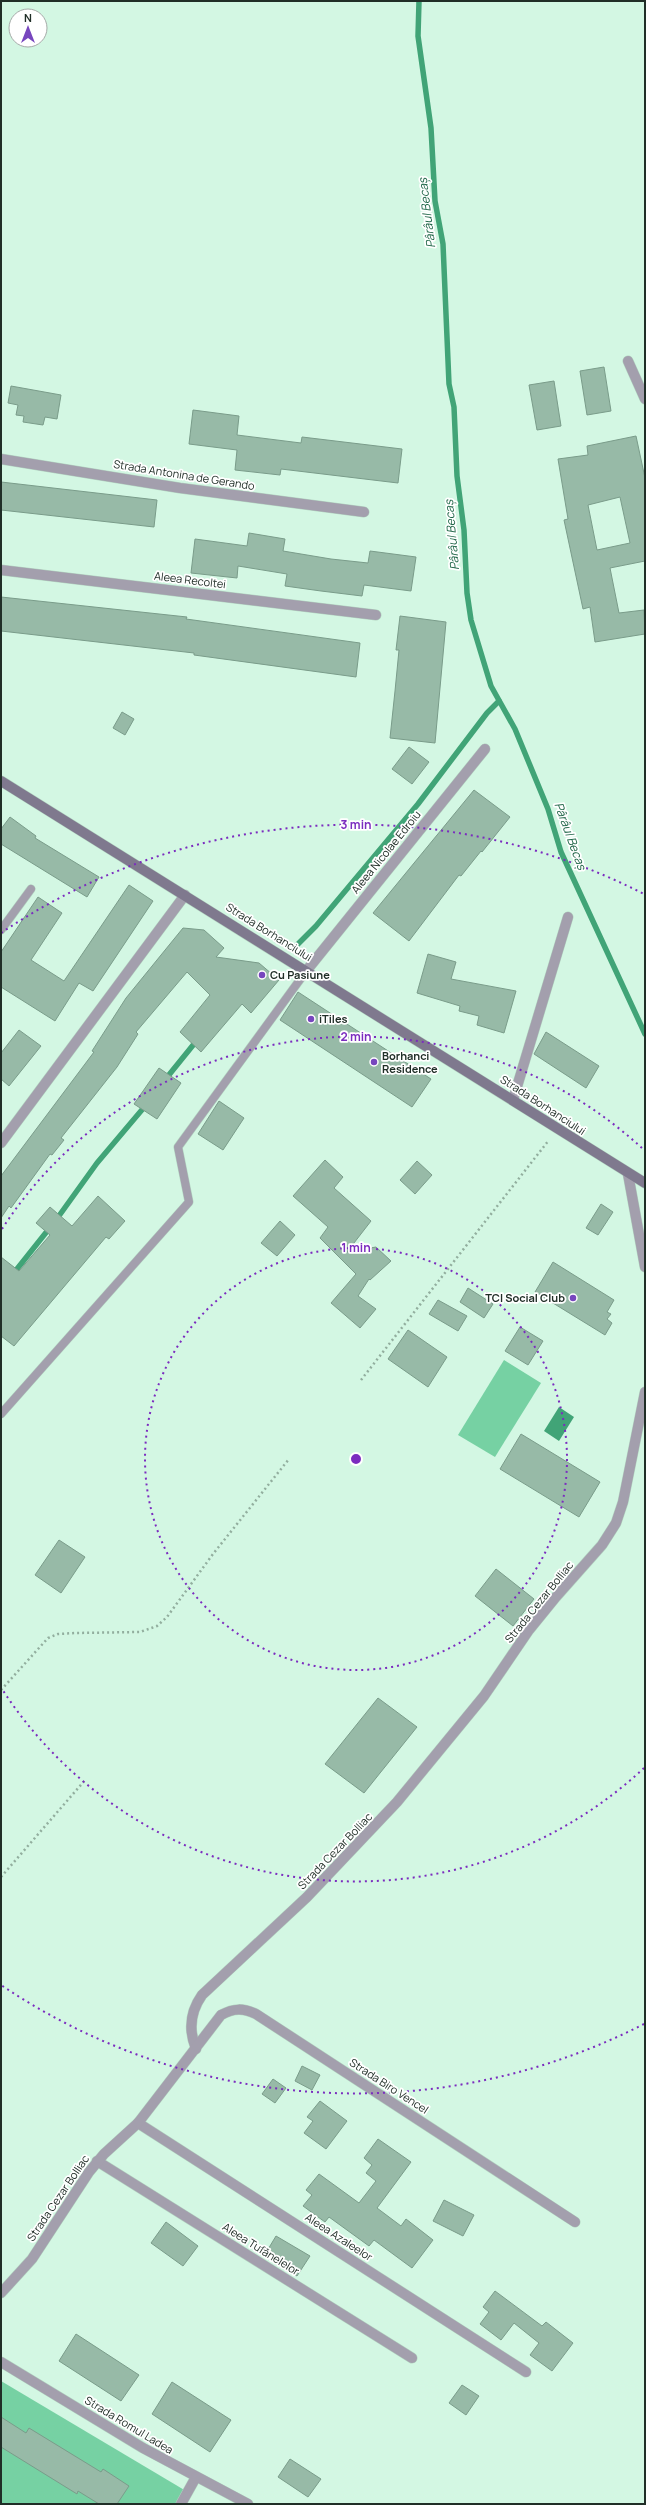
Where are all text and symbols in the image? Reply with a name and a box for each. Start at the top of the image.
north arrow [8,8,48,48]
text: N [24,10,32,25]
water label: Pârâul Becaș [414,175,439,249]
street label: Strada Antonina de Gerando [112,456,256,493]
water label: Pârâul Becaș [440,497,463,571]
street label: Aleea Recoltei [153,568,227,591]
water label: Pârâul Becaș [550,800,591,874]
street label: Aleea Nicolae Edroiu [347,807,424,896]
text: 3 min [340,816,372,833]
street label: Strada Borhanciului [223,899,315,964]
place label: Cu Pasiune [270,967,330,982]
marker: Cu Pasiune [257,970,267,980]
place label: iTiles [319,1011,348,1026]
marker: iTiles [306,1014,316,1024]
text: 2 min [340,1028,372,1045]
place label: Borhanci Residence [382,1048,438,1076]
marker: Borhanci Residence [369,1057,379,1067]
street label: Strada Borhanciului [498,1071,589,1138]
text: 1 min [341,1239,371,1256]
place label: TCI Social Club [485,1290,565,1305]
marker: TCI Social Club [568,1293,578,1303]
centre of rings [349,1452,363,1466]
street label: Strada Cezar Bolliac [501,1558,576,1646]
street label: Strada Cezar Bolliac [294,1809,375,1892]
street label: Strada Biro Vencel [347,2054,432,2117]
street label: Strada Cezar Bolliac [23,2152,92,2244]
street label: Aleea Azaleelor [303,2209,376,2264]
street label: Aleea Tufănelelor [220,2219,303,2278]
street label: Strada Romul Ladea [82,2392,176,2457]

